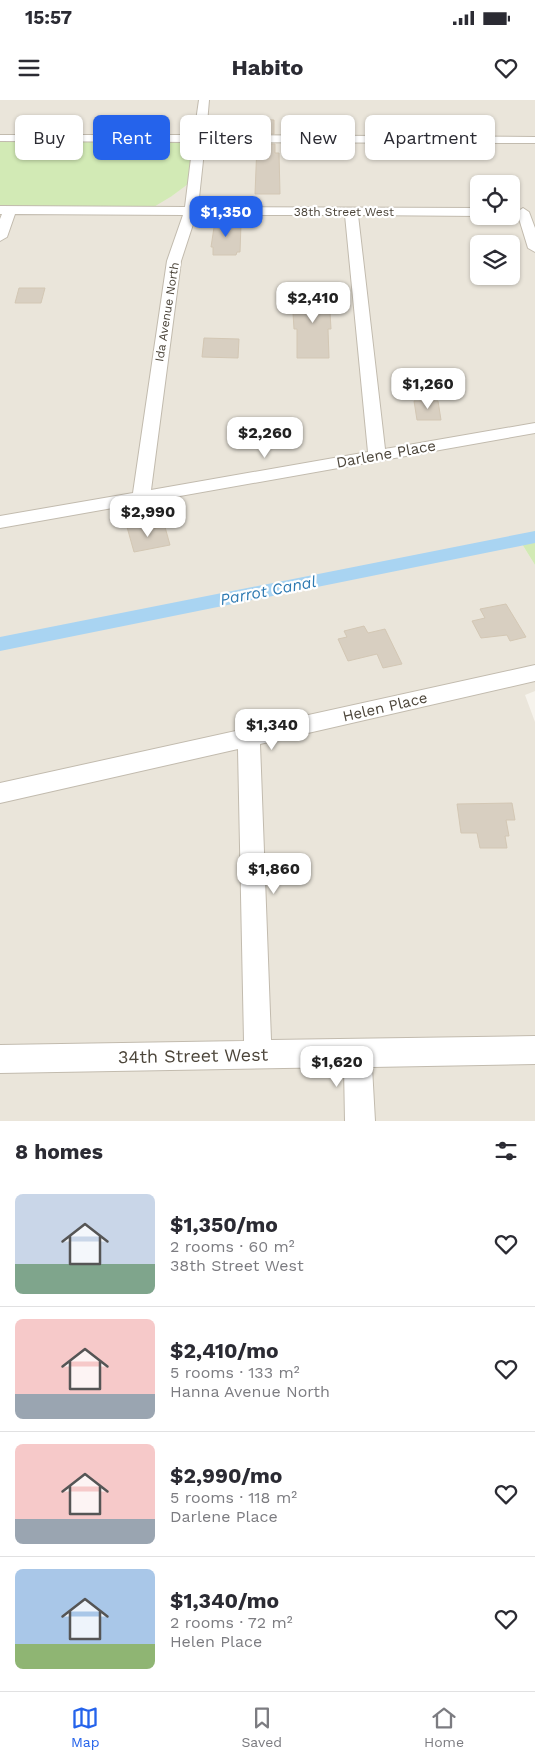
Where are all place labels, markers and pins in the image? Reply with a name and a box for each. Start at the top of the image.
pin: $1,350 [185,196,267,238]
pin: $2,410 [272,282,354,324]
pin: $1,260 [387,368,469,410]
pin: $2,260 [224,416,306,459]
pin: $2,990 [107,496,189,538]
pin: $1,340 [231,708,313,751]
pin: $1,860 [233,852,315,895]
pin: $1,620 [296,1046,378,1088]

